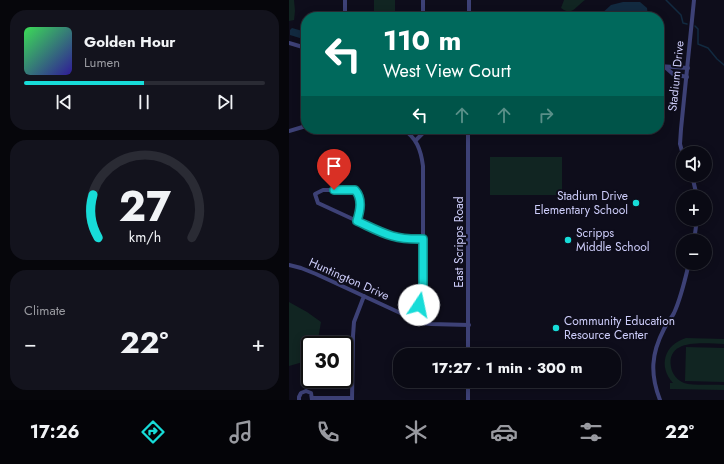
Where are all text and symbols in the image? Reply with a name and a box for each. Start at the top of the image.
text: 110 m [383,20,461,61]
icon: left [317,28,369,80]
text: Golden Hour [84,31,176,53]
street label: Stadium Drive [663,40,689,112]
text: Lumen [84,53,120,72]
text: West View Court [383,58,511,84]
icon: previous [53,91,75,113]
icon: pause [133,91,155,113]
icon: next [214,91,236,113]
icon: left [409,104,431,126]
icon: ahead [451,104,473,126]
icon: ahead [493,104,515,126]
icon: right [535,104,557,126]
map controls [676,146,712,270]
button: sound [676,146,712,182]
pin [317,149,351,190]
icon: arrive [323,155,345,177]
text: 27 [118,176,171,237]
place label: Stadium Drive Elementary School [534,187,628,219]
button: + [676,190,712,226]
street label: East Scripps Road [450,196,468,288]
marker: Stadium Drive Elementary School [631,198,641,208]
place label: Scripps Middle School [576,224,650,256]
text: km/h [128,227,161,247]
button: − [676,234,712,270]
marker: Scripps Middle School [563,235,573,245]
street label: Huntington Drive [306,253,392,305]
position arrow [398,284,440,326]
text: Climate [24,301,65,320]
place label: Community Education Resource Center [564,312,675,344]
text: 22° [120,321,168,364]
marker: Community Education Resource Center [551,323,561,333]
text: − [24,327,37,359]
text: + [251,327,265,359]
speed limit sign: 30 [301,336,353,388]
text: 17:27 · 1 min · 300 m [431,357,583,379]
icon: directions [139,418,167,446]
icon: music [227,418,255,446]
icon: phone [314,418,342,446]
icon: climate [402,418,430,446]
icon: car [490,418,518,446]
icon: filters [577,418,605,446]
text: 17:26 [30,419,80,445]
text: 22° [665,419,694,445]

